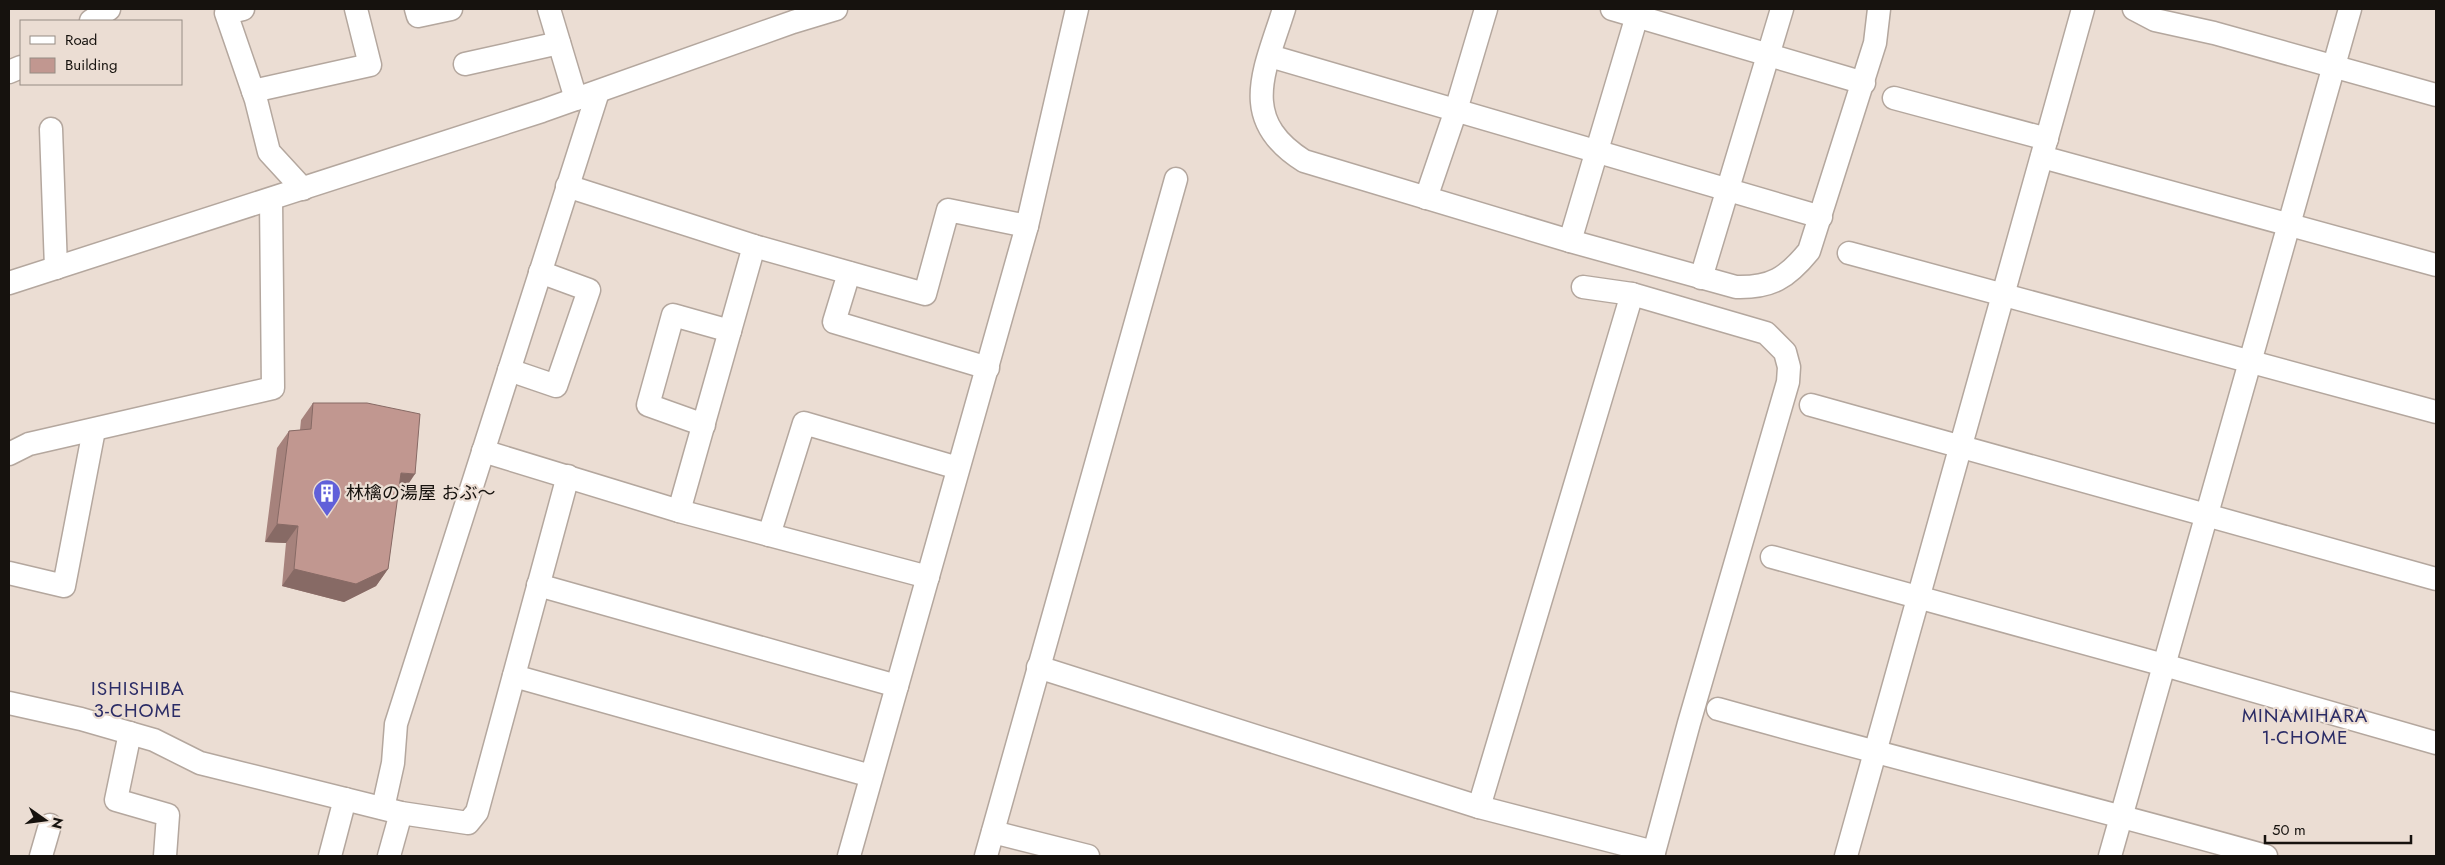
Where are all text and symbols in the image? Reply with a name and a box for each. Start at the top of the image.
legend [20,20,182,85]
text: Road [65,29,97,51]
text: Building [65,54,117,76]
building icon: 林檎の湯屋 おぶ～ [312,478,342,517]
place label: 林檎の湯屋 おぶ～ [346,480,495,506]
district label: ISHISHIBA 3-CHOME [91,675,185,724]
district label: MINAMIHARA 1-CHOME [2242,702,2368,751]
north arrow [20,795,70,845]
scale bar [2265,812,2411,844]
text: N [47,815,69,831]
text: 50 m [2272,819,2306,841]

